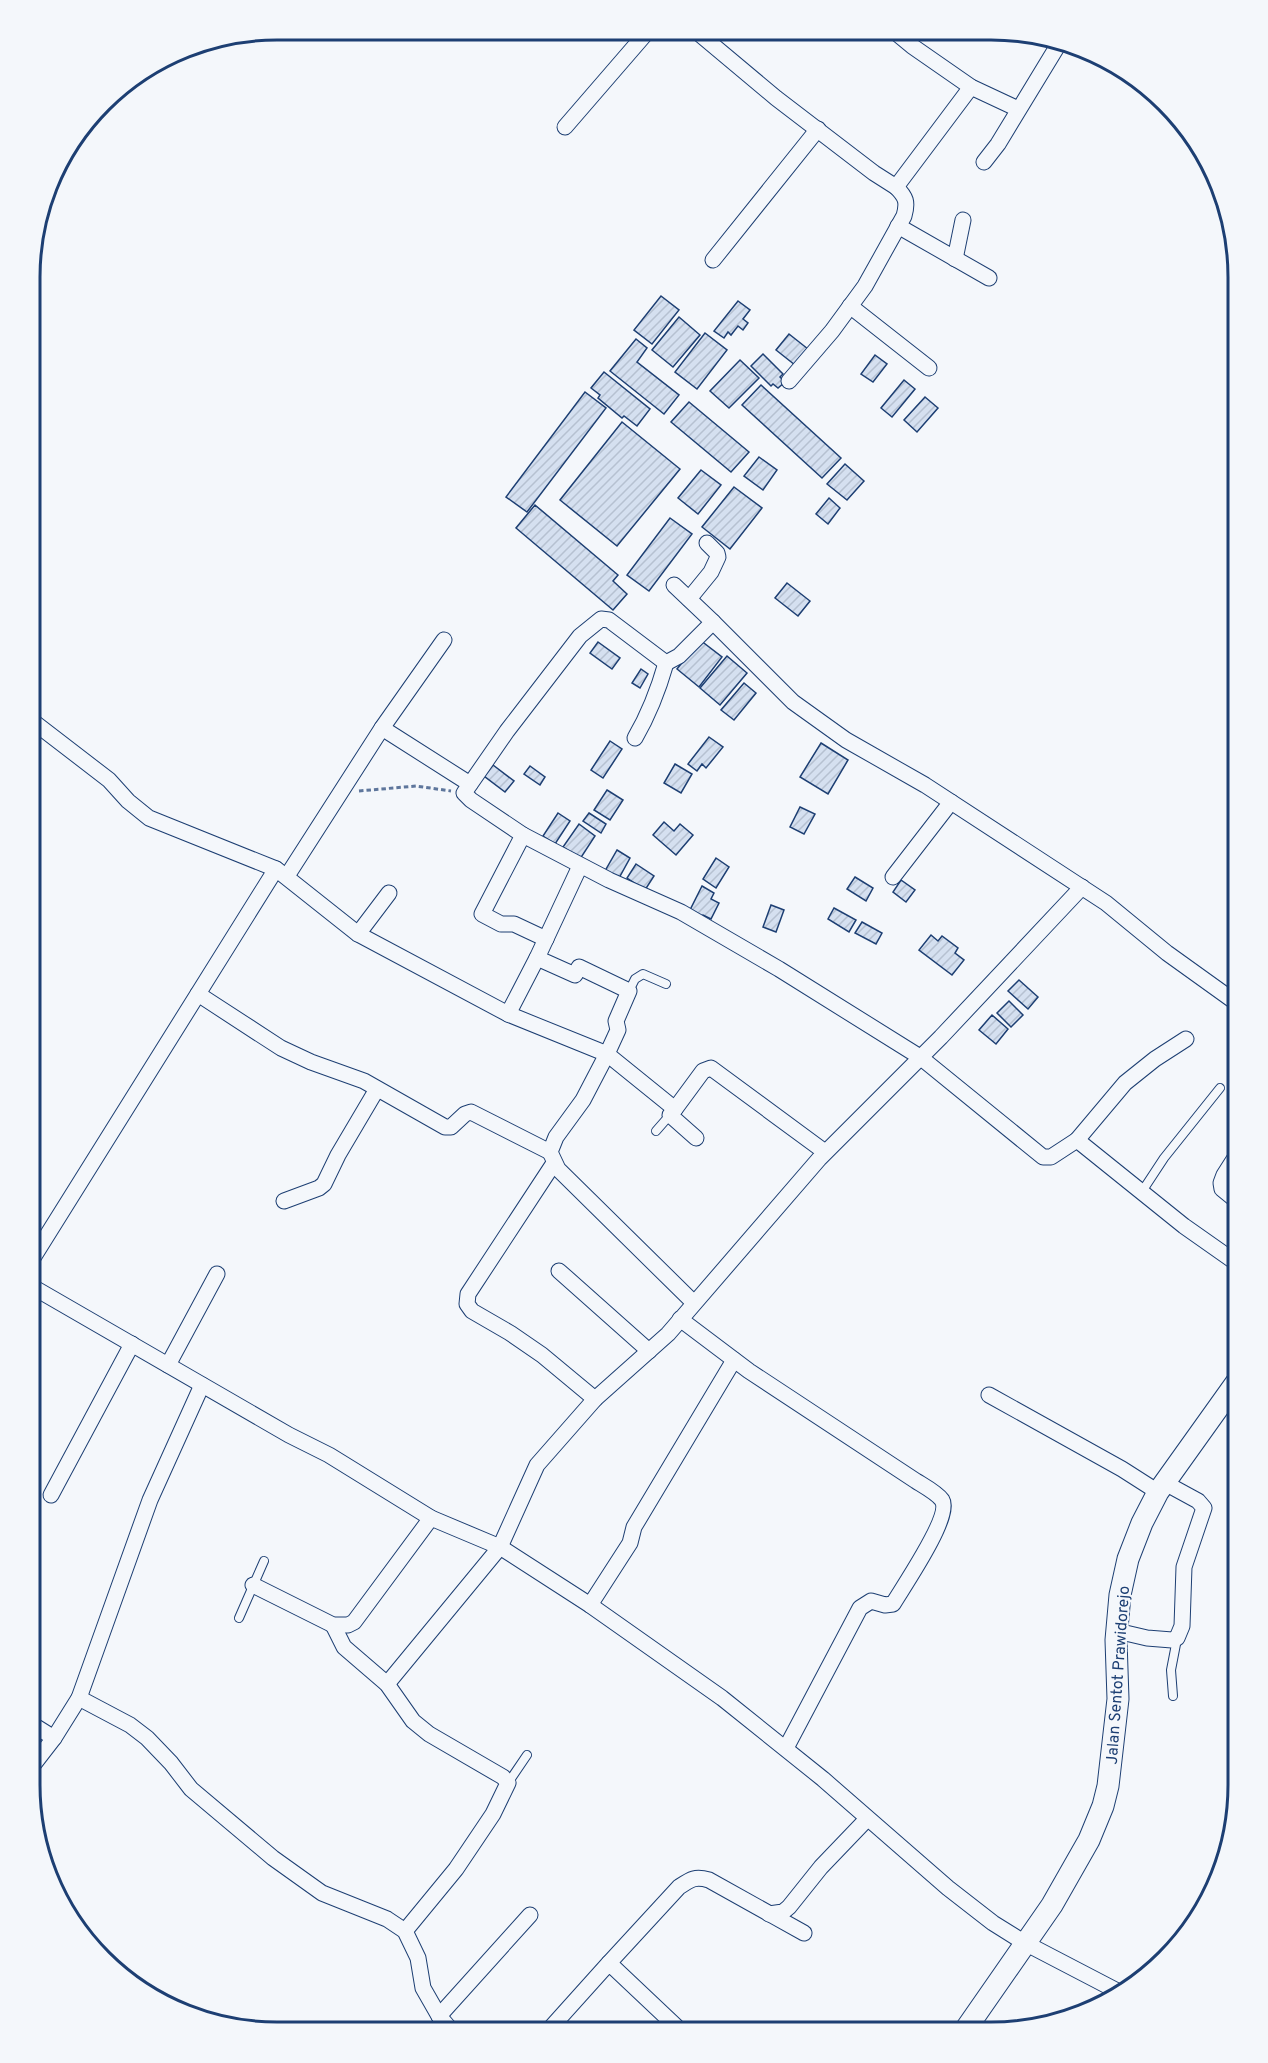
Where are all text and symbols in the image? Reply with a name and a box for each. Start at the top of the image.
street label: Jalan Sentot Prawidorejo [1103,1585,1135,1765]

